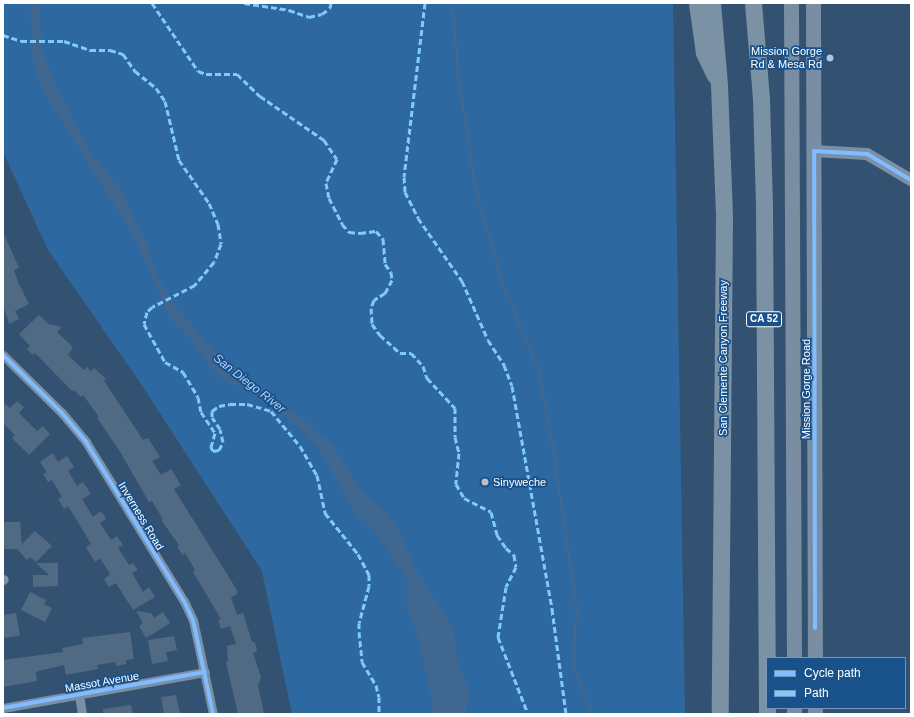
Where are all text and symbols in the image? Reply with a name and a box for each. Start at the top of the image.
place label: Mission Gorge Rd & Mesa Rd [750,45,822,71]
marker: Mission Gorge Rd & Mesa Rd [825,53,835,63]
street label: San Clemente Canyon Freeway [716,280,730,436]
road number: CA 52 [745,311,783,327]
street label: Mission Gorge Road [799,339,813,439]
water label: San Diego River [210,351,288,417]
place label: Sinyweche [493,475,546,489]
marker: Sinyweche [480,477,490,487]
street label: Inverness Road [116,480,166,552]
legend [766,657,906,709]
text: Cycle path [804,666,861,680]
street label: Massot Avenue [64,669,140,695]
text: Path [804,686,829,700]

